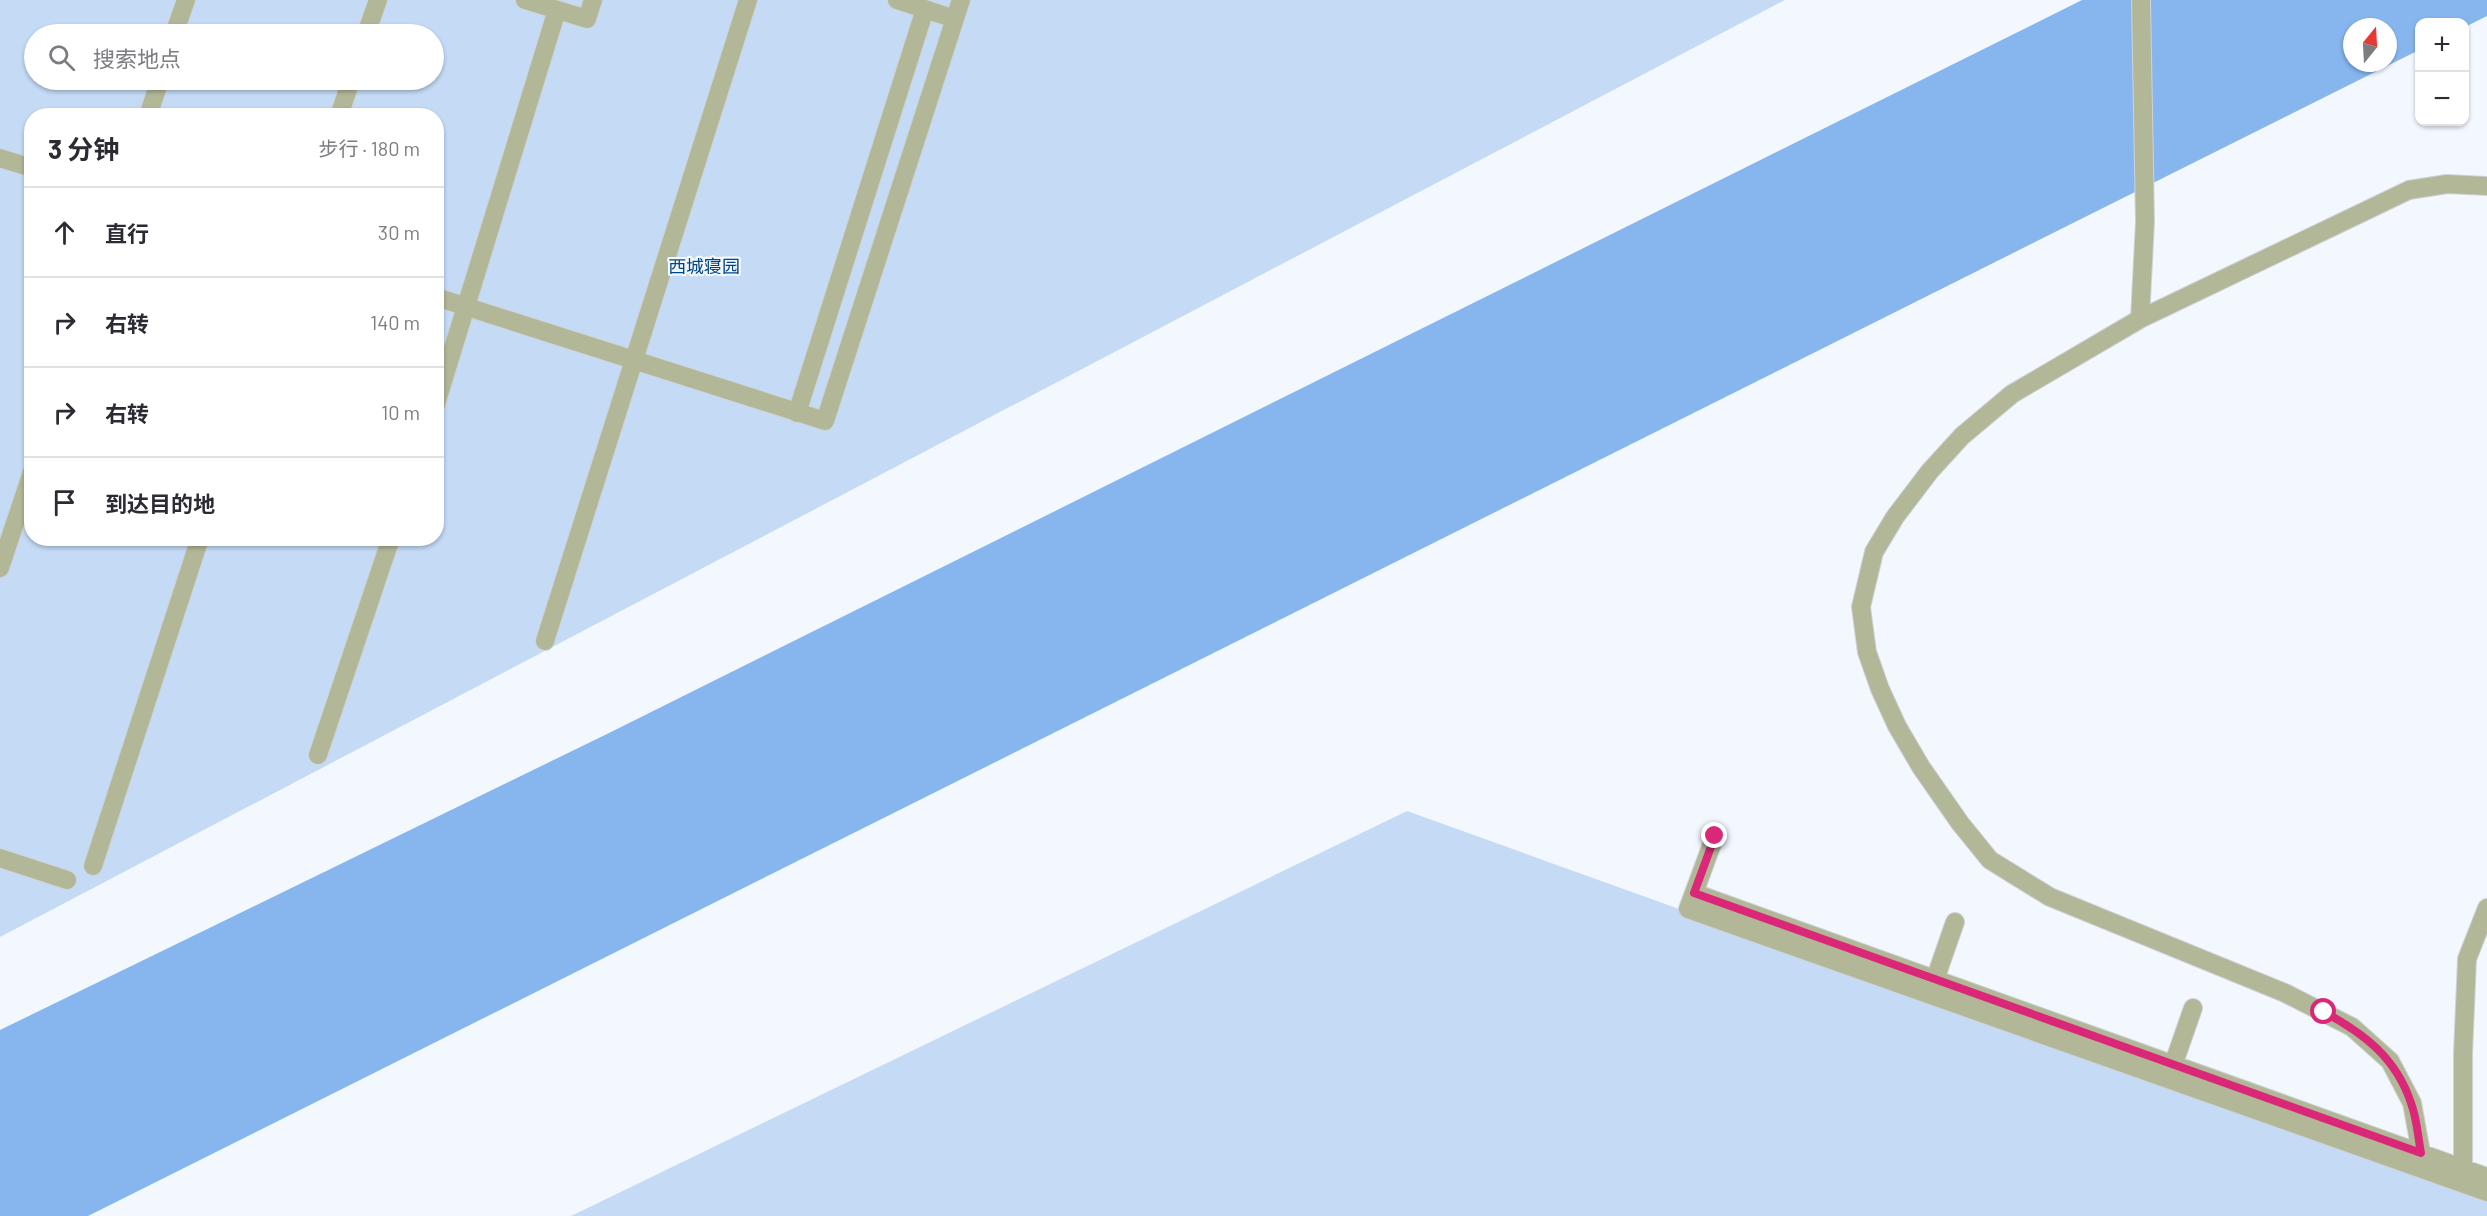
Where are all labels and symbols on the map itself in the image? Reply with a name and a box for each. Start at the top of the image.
north arrow [2343,18,2397,72]
park label: 西城寝园 [668,255,740,277]
route end [1701,822,1727,848]
route start [2310,998,2336,1024]

